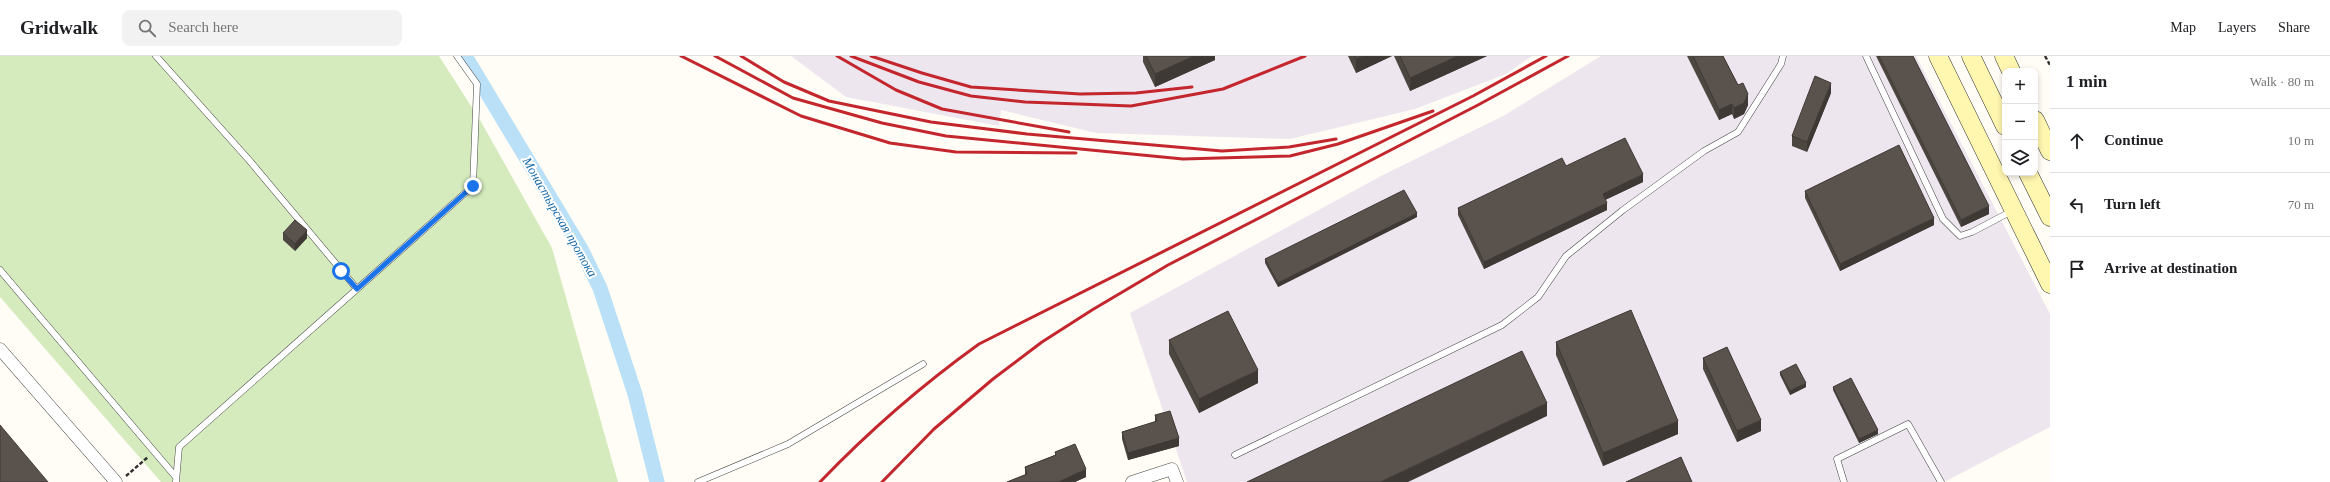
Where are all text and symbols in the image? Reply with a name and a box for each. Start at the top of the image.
search box [122,10,402,46]
text: Gridwalk [20,17,98,38]
icon: search [136,17,158,39]
text: Search here [168,19,239,35]
text: Map [2170,20,2196,35]
text: Layers [2218,20,2256,35]
text: Share [2278,20,2310,35]
map controls [2002,68,2038,176]
button: + [2002,68,2038,104]
text: 1 min [2066,72,2107,91]
text: Walk · 80 m [2250,74,2314,89]
button: − [2002,104,2038,140]
icon: ahead [2066,130,2088,152]
text: Continue [2104,132,2163,148]
text: 10 m [2288,133,2314,148]
button: layers [2002,140,2038,176]
water label: Монастырская протока [519,154,601,280]
route end [464,177,482,195]
icon: left [2066,194,2088,216]
text: Turn left [2104,196,2161,212]
text: 70 m [2288,197,2314,212]
icon: arrive [2066,258,2088,280]
text: Arrive at destination [2104,260,2237,276]
route start [332,262,350,280]

